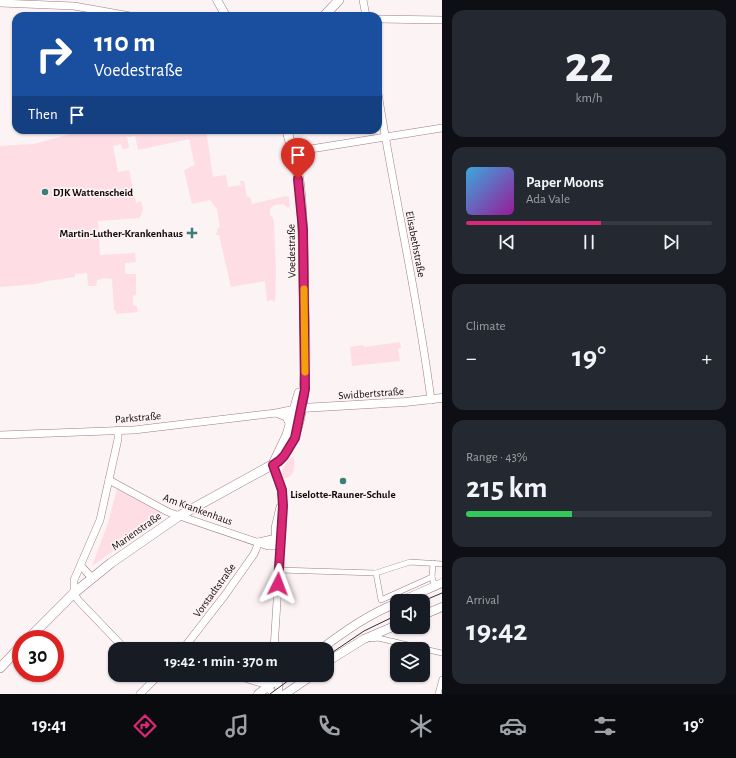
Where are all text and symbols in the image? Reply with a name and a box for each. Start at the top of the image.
icon: right [28,28,80,80]
text: 110 m [94,29,156,57]
text: 22 [565,39,613,91]
text: Voedestraße [94,62,183,80]
text: km/h [576,92,602,105]
icon: arrive [66,104,88,126]
text: Then [28,107,58,122]
pin [281,138,315,179]
icon: arrive [287,144,309,166]
text: Paper Moons [526,175,604,190]
marker: DJK Wattenscheid [40,187,50,197]
place label: DJK Wattenscheid [53,187,133,198]
text: Ada Vale [526,193,570,206]
street label: Elisabethstraße [404,210,427,278]
street label: Voedestraße [286,224,297,278]
marker: Martin-Luther-Krankenhaus [186,227,198,239]
place label: Martin-Luther-Krankenhaus [59,228,183,239]
icon: previous [496,231,518,253]
icon: pause [578,231,600,253]
icon: next [660,231,682,253]
text: Climate [466,320,505,333]
text: 19° [572,342,606,372]
text: − [466,347,477,369]
text: + [701,347,712,369]
street label: Swidbertstraße [338,386,404,401]
street label: Parkstraße [115,410,162,425]
text: Range · 43% [466,451,527,464]
text: 215 km [466,473,547,503]
marker: Liselotte-Rauner-Schule [338,476,348,486]
place label: Liselotte-Rauner-Schule [290,489,396,500]
street label: Am Krankenhaus [162,492,234,527]
street label: Marienstraße [109,510,163,552]
street label: Vorstadtstraße [191,561,238,619]
position arrow [257,563,299,605]
map controls [390,594,430,682]
button: sound [390,594,430,634]
text: Arrival [466,594,499,607]
text: 19:42 [466,616,527,646]
speed limit sign: 30 [12,630,64,682]
button: layers [390,642,430,682]
text: 19:42 · 1 min · 370 m [164,654,278,669]
icon: directions [131,712,159,740]
icon: music [223,712,251,740]
icon: phone [315,712,343,740]
icon: climate [407,712,435,740]
icon: car [499,712,527,740]
icon: filters [591,712,619,740]
text: 19:41 [32,717,67,735]
text: 19° [683,717,704,735]

